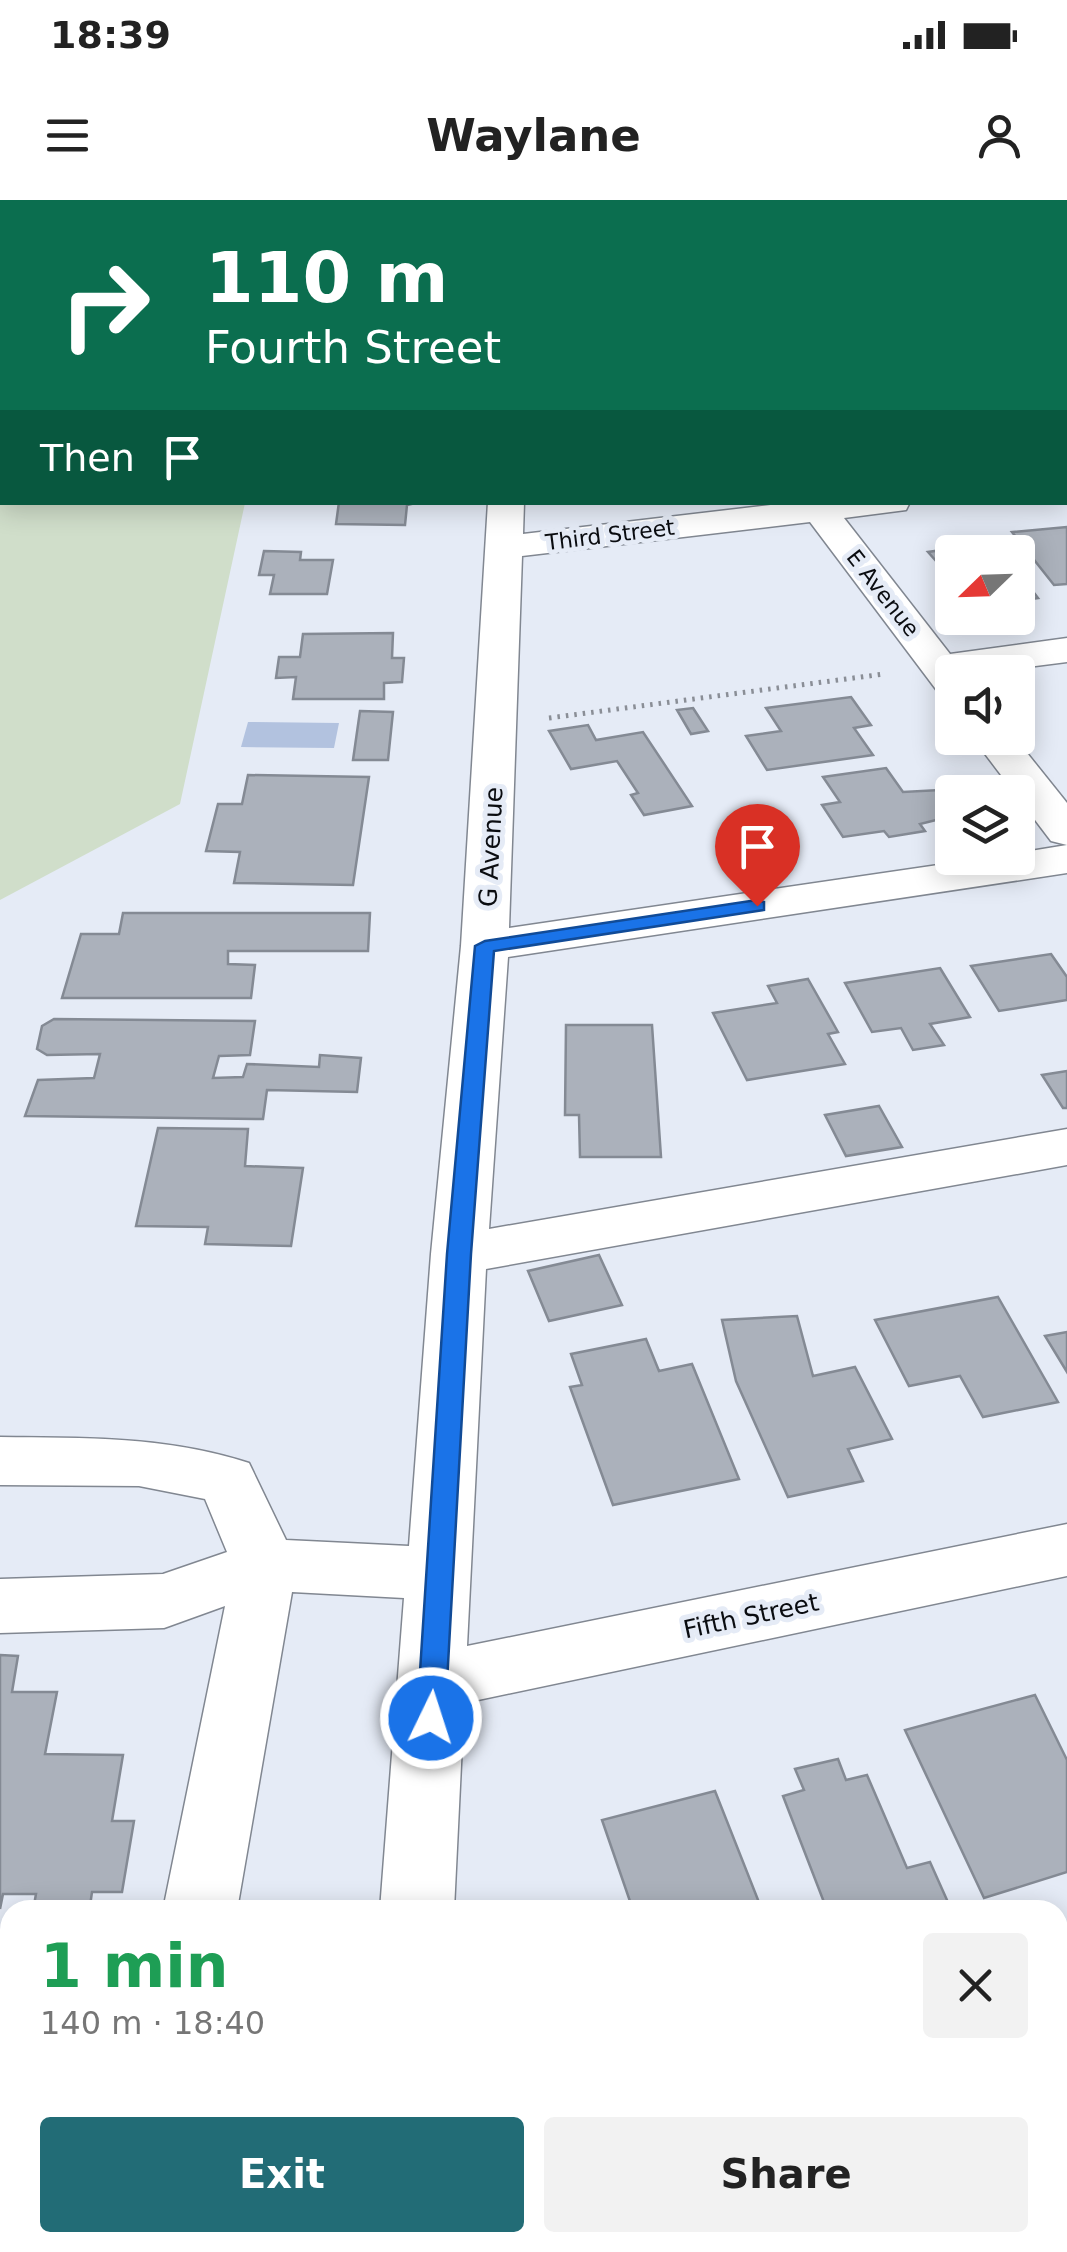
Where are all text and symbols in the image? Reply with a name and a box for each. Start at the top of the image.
text: 18:39 [50,13,171,57]
icon: menu [40,108,95,163]
icon: person [972,108,1027,163]
text: Waylane [426,109,641,162]
text: 110 m [205,237,448,319]
icon: right [40,240,170,370]
text: Fourth Street [205,321,501,374]
icon: arrive [155,430,210,485]
text: Then [40,436,135,480]
street label: Third Street [543,515,676,555]
north arrow [935,535,1035,635]
map controls [935,535,1035,875]
street label: E Avenue [842,545,924,641]
button: sound [935,655,1035,755]
button: layers [935,775,1035,875]
street label: G Avenue [473,786,509,908]
pin [715,804,800,907]
icon: arrive [730,819,785,874]
street label: Fifth Street [681,1587,821,1644]
position arrow [379,1666,483,1770]
text: 1 min [40,1931,228,2001]
button: close [923,1933,1028,2038]
text: 140 m · 18:40 [40,2004,265,2042]
button: Exit [40,2117,524,2232]
button: Share [544,2117,1028,2232]

